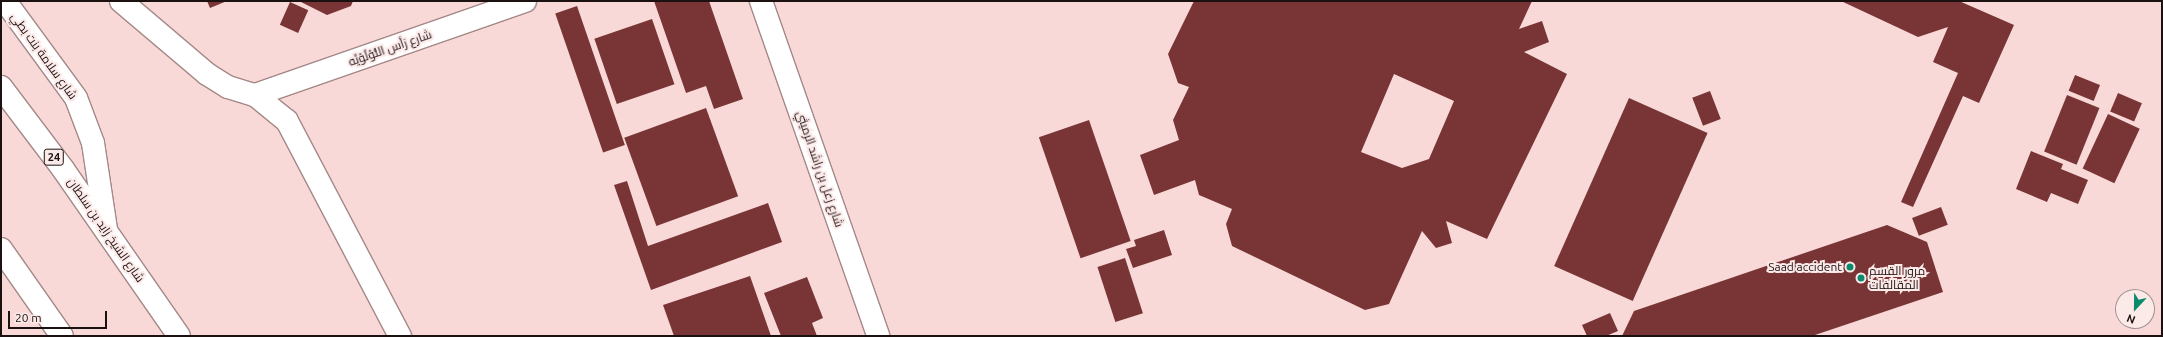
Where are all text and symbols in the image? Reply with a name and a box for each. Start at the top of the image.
street label: شارع سلامة بنت بطي [8,10,80,102]
street label: شارع رَأس اللُّؤلُؤيَّه [346,27,434,69]
street label: شارع زعل بن راشد الرميثي [793,109,847,229]
road number: 24 [43,148,65,166]
street label: شارع الشيخ زايد بن سلطان [65,175,147,285]
place label: Saad accident [1768,260,1842,274]
marker: Saad accident [1845,262,1855,272]
place label: مرور القسم المقالفات [1869,264,1925,292]
marker: مرور القسم المقالفات [1856,273,1866,283]
north arrow [2115,289,2155,329]
scale bar [10,303,109,329]
text: 20 m [15,311,42,324]
text: N [2125,312,2137,326]

